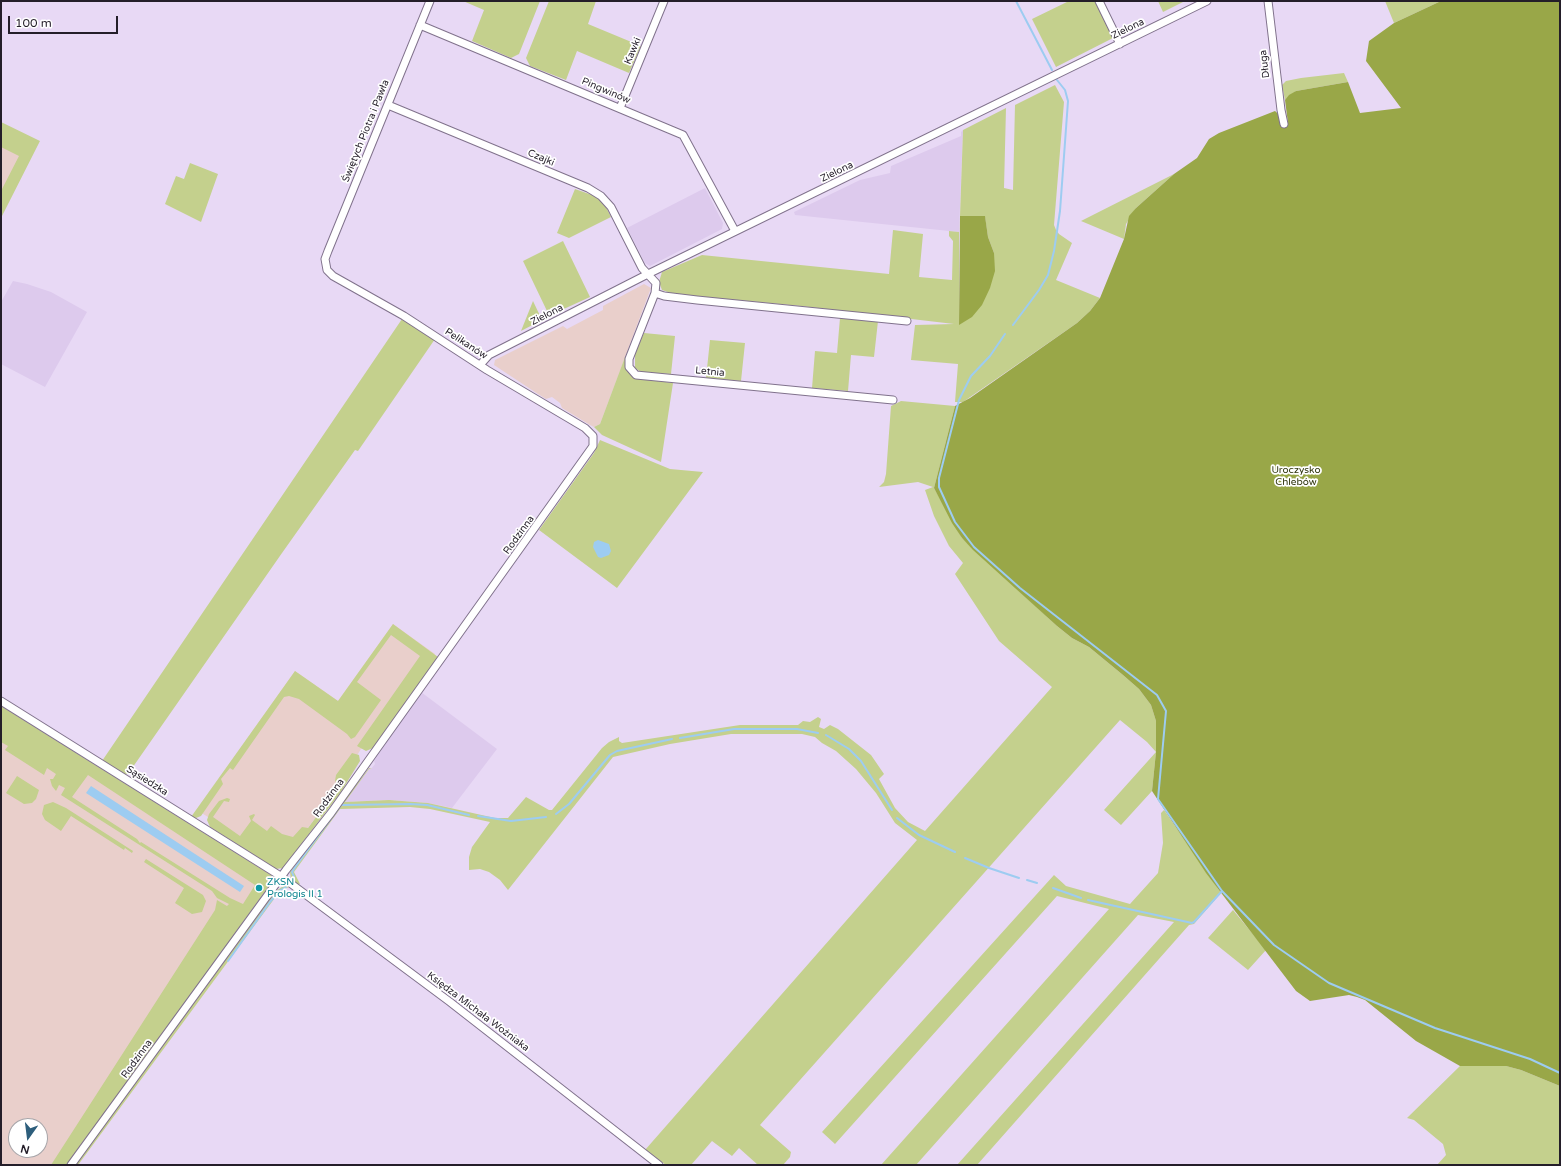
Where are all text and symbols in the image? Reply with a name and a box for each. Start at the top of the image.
scale bar [10,8,120,34]
text: 100 m [15,16,52,30]
street label: Zielona [1110,16,1146,42]
street label: Kawki [622,36,644,66]
street label: Długa [1257,49,1273,79]
street label: Pingwinów [580,75,632,107]
street label: Świętych Piotra i Pawła [340,78,392,184]
street label: Czajki [526,147,556,169]
street label: Zielona [819,159,855,185]
street label: Zielona [529,302,565,328]
street label: Pelikanów [443,326,489,362]
street label: Letnia [695,365,725,379]
park label: Uroczysko Chlebów [1271,464,1321,488]
street label: Rodzinna [501,513,537,557]
street label: Sąsiedzka [124,763,170,799]
street label: Rodzinna [311,776,347,820]
place label: ZKSN Prologis II 1 [267,876,323,900]
marker: ZKSN Prologis II 1 [254,883,264,893]
street label: Księdza Michała Woźniaka [424,970,532,1054]
street label: Rodzinna [119,1037,155,1081]
north arrow [8,1118,48,1158]
text: N [19,1142,31,1157]

